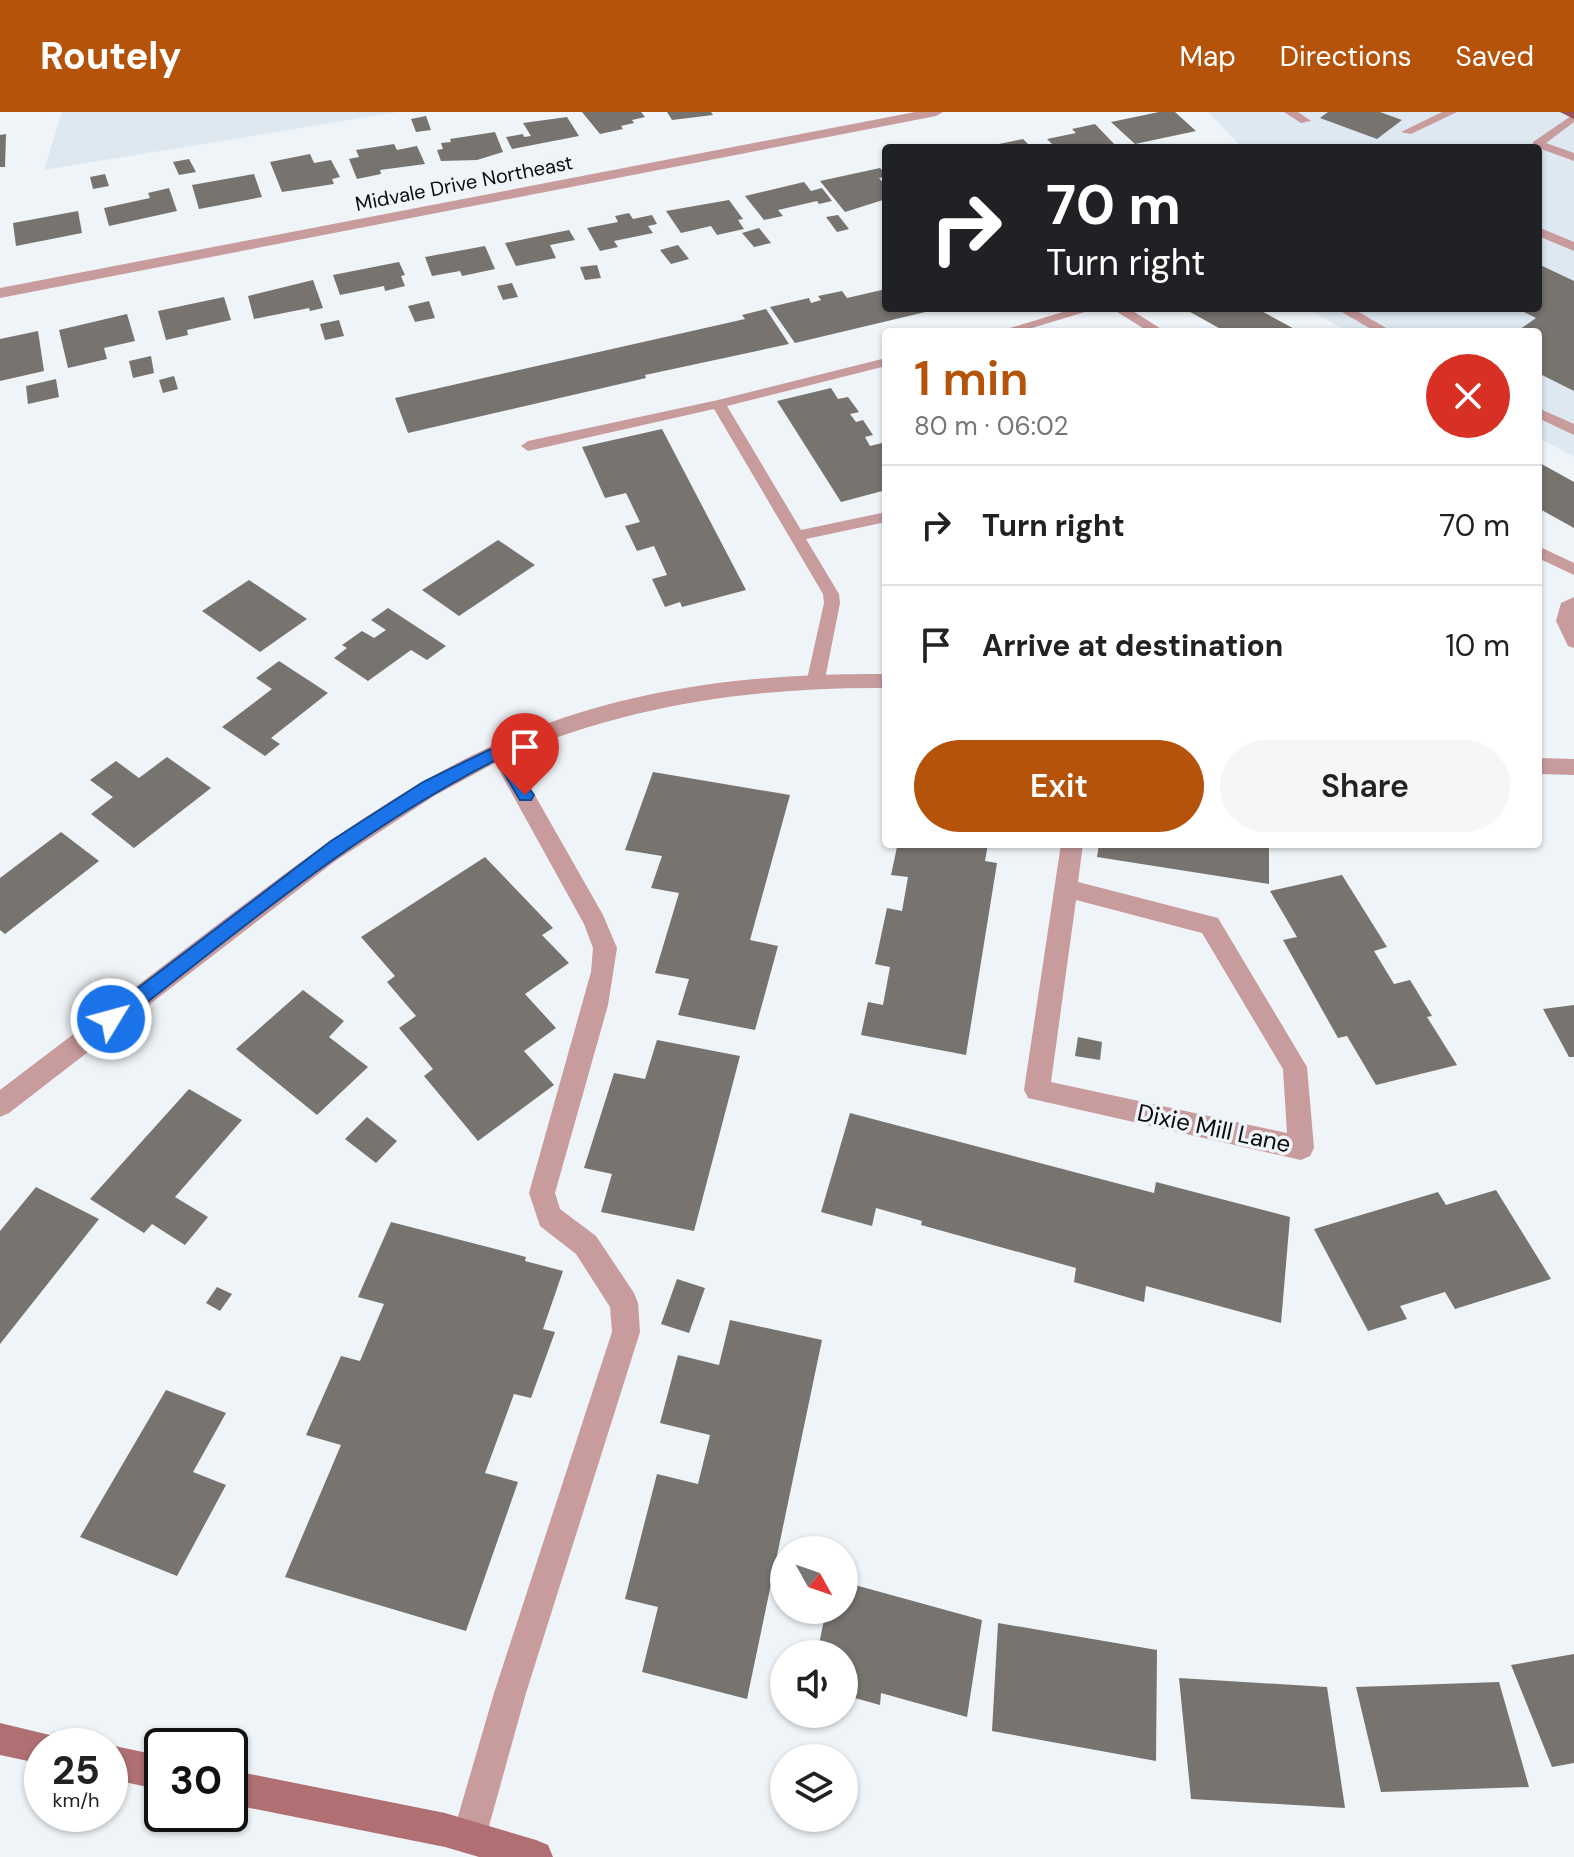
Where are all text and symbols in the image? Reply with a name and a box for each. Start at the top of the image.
text: Routely [40,31,181,81]
text: Map [1179,38,1236,75]
text: Directions [1280,38,1412,75]
text: Saved [1456,38,1534,75]
street label: Midvale Drive Northeast [353,149,575,217]
text: 70 m [1046,168,1181,241]
icon: right [914,176,1018,280]
text: Turn right [1046,239,1205,286]
text: 1 min [914,347,1029,410]
button: close [1426,354,1510,438]
text: 80 m · 06:02 [914,409,1069,443]
icon: right [914,503,958,547]
text: Turn right [982,506,1125,545]
text: 70 m [1439,506,1510,545]
icon: arrive [914,623,958,667]
text: Arrive at destination [982,626,1283,665]
text: 10 m [1445,626,1510,665]
pin [491,713,559,795]
icon: arrive [503,725,547,769]
button: Exit [914,740,1204,832]
button: Share [1220,740,1510,832]
position arrow [69,977,153,1061]
street label: Dixie Mill Lane [1134,1097,1294,1159]
north arrow [770,1536,858,1624]
map controls [770,1536,858,1832]
button: sound [770,1640,858,1728]
speed limit sign: 30 [144,1728,248,1832]
text: 25 [52,1744,100,1796]
button: layers [770,1744,858,1832]
text: km/h [52,1787,100,1813]

